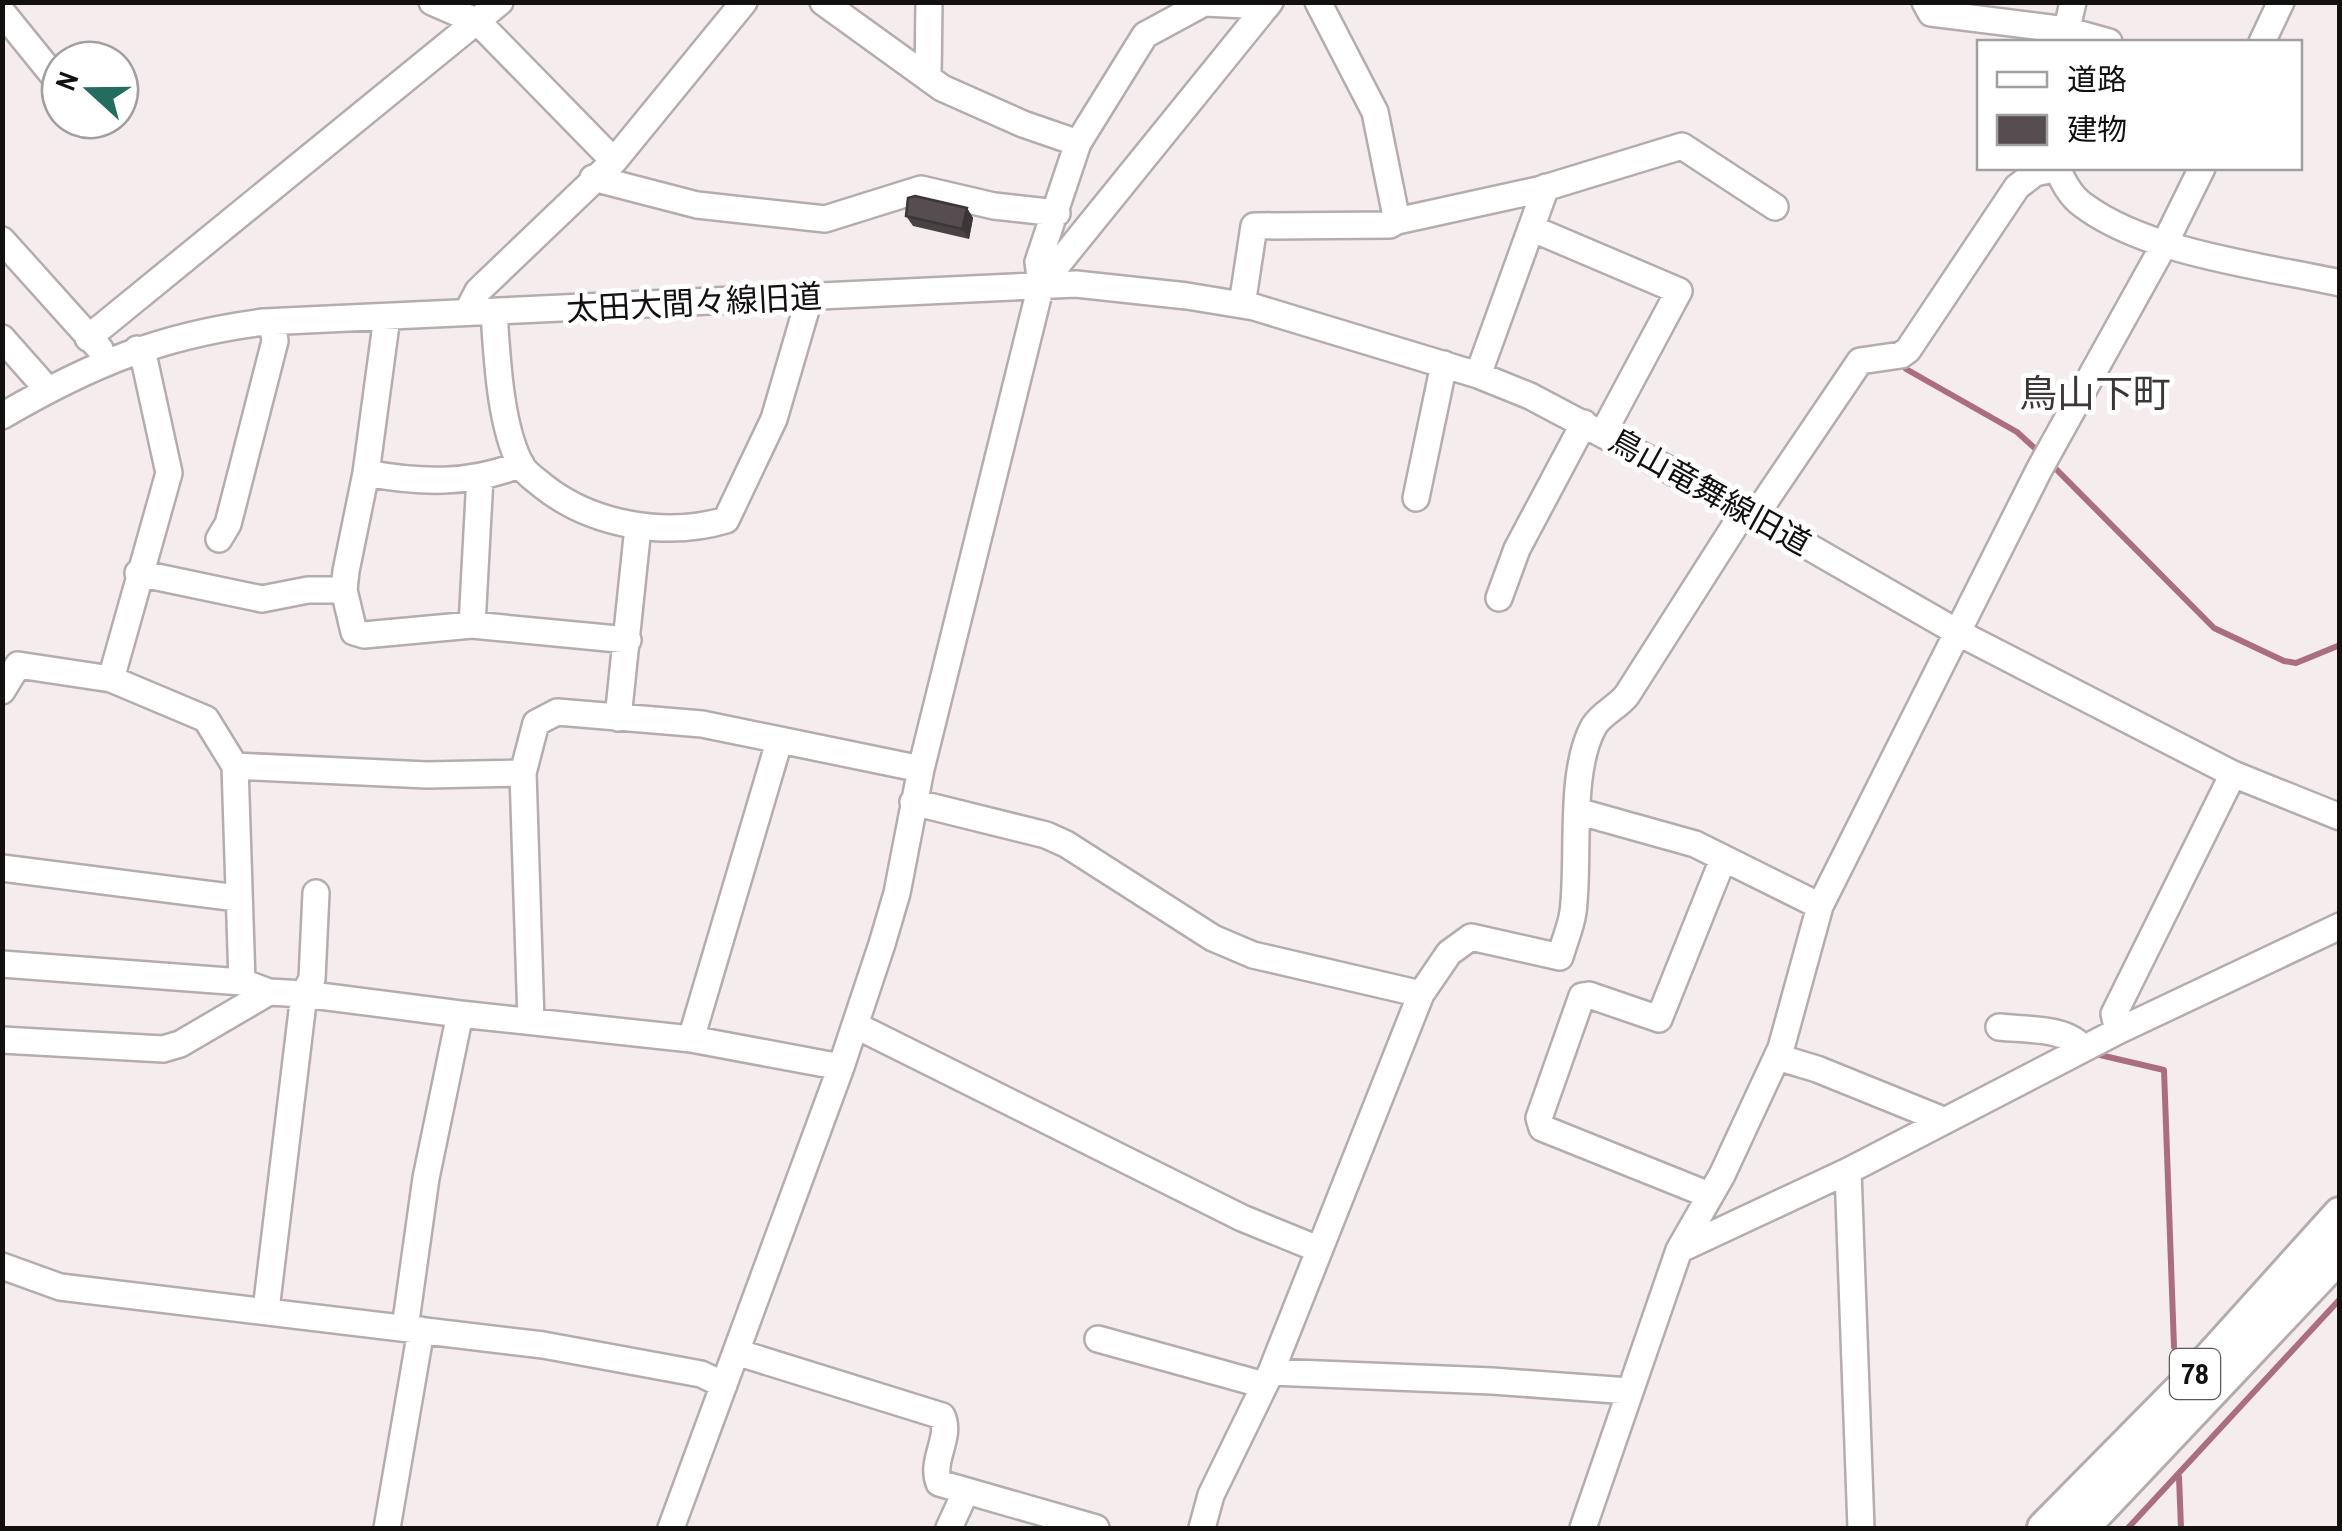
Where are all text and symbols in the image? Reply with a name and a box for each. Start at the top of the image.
north arrow [40,40,140,140]
legend [1977,40,2302,170]
text: 道路 [2067,59,2127,99]
text: N [46,66,87,96]
text: 建物 [2067,109,2127,149]
street label: 太田大間々線旧道 [565,274,823,331]
district label: 鳥山下町 [2019,368,2171,419]
street label: 鳥山竜舞線旧道 [1602,418,1819,565]
road number: 78 [2170,1349,2220,1399]

